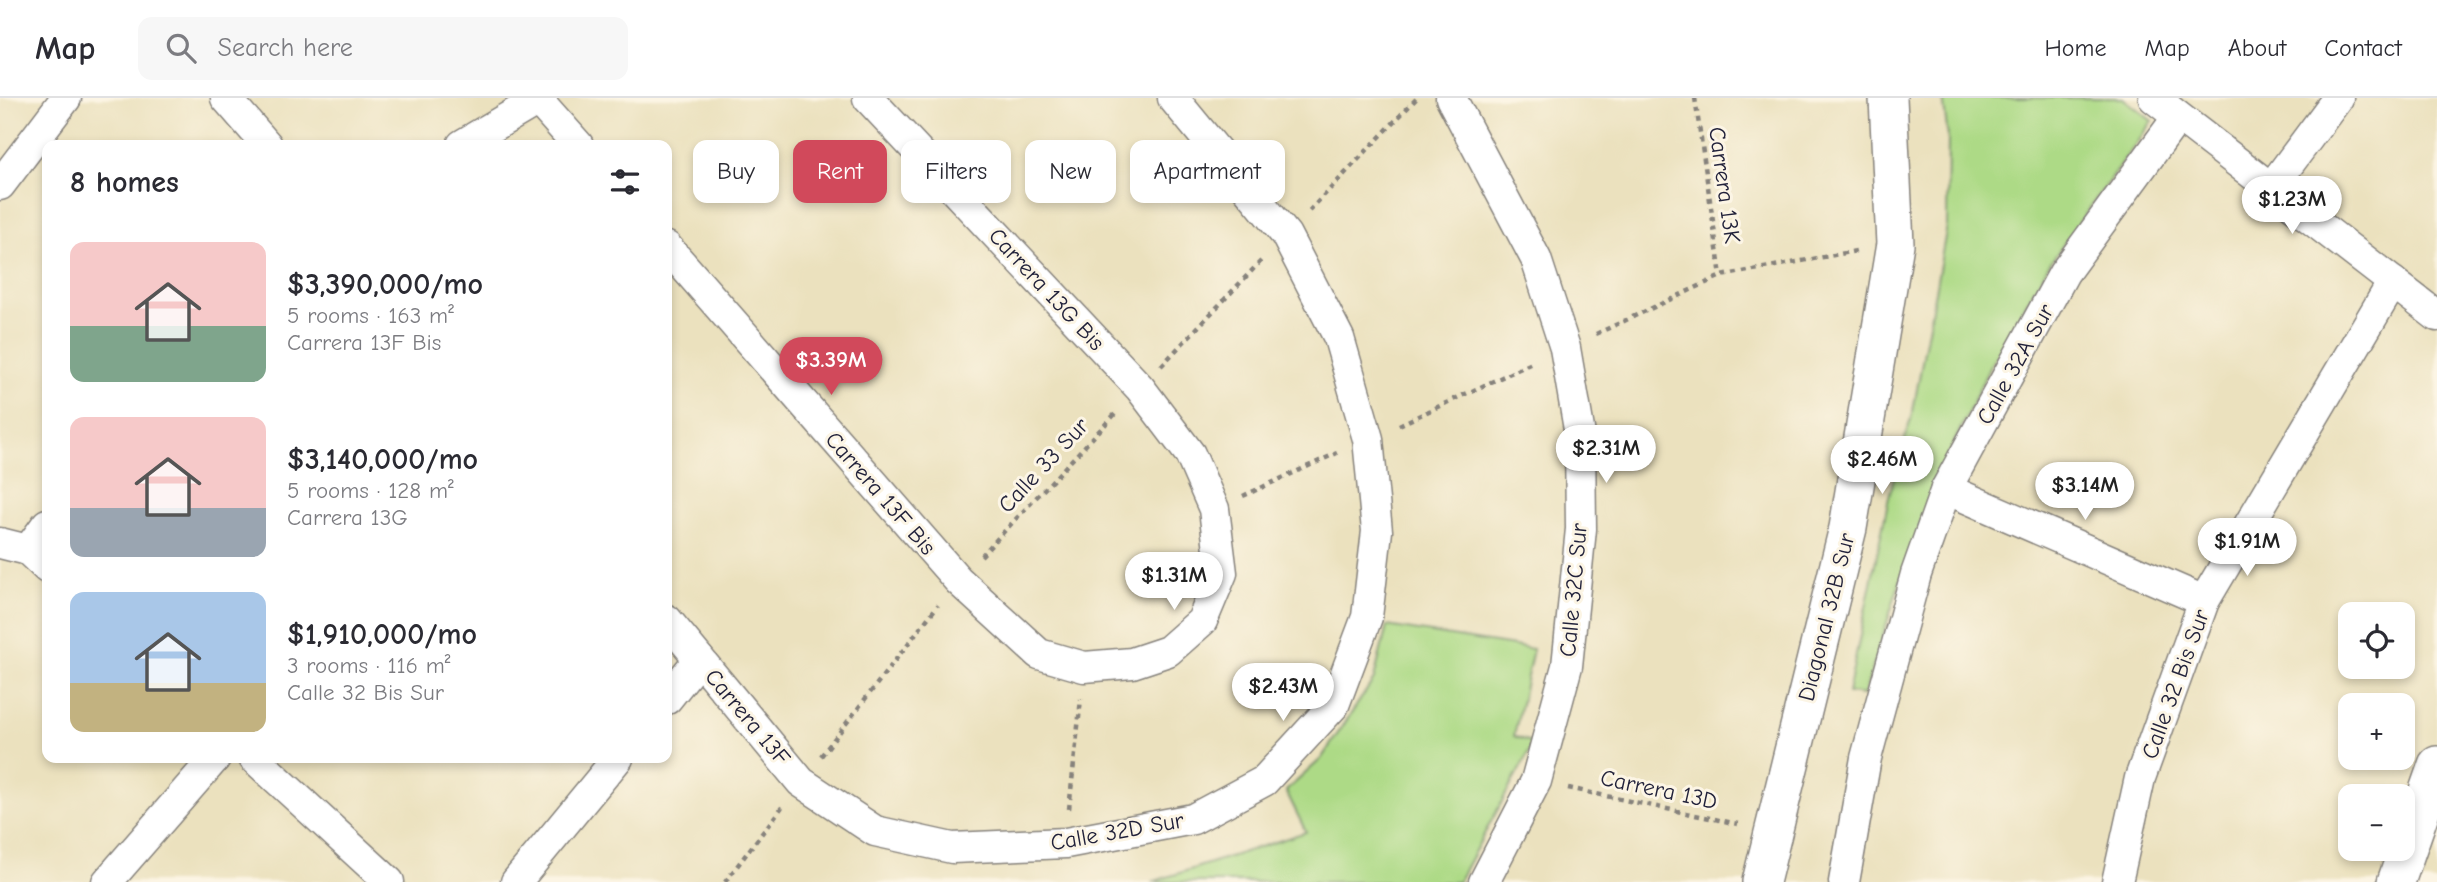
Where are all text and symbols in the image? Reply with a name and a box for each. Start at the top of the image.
search box [138,17,628,80]
text: Map [35,29,96,67]
icon: search [162,29,200,67]
text: Search here [218,33,353,63]
text: Home [2045,34,2106,62]
text: Map [2144,34,2190,62]
text: About [2228,34,2286,62]
text: Contact [2324,34,2402,62]
street label: Carrera 13K [1703,125,1746,245]
chip: Buy [693,140,779,203]
chip: Rent [793,140,887,203]
chip: Filters [901,140,1011,203]
chip: New [1025,140,1116,203]
chip: Apartment [1130,140,1285,203]
icon: filters [606,163,644,201]
text: 8 homes [70,165,179,200]
pin: $1.23M [2235,176,2349,236]
text: $1.23M [2258,185,2326,212]
street label: Carrera 13G Bis [983,223,1110,356]
text: $3,390,000/mo [287,267,483,302]
icon: home [126,270,210,354]
street label: Calle 32A Sur [1971,299,2060,429]
text: 5 rooms · 163 m² [287,302,454,329]
text: Carrera 13F Bis [287,329,441,356]
pin: $3.39M [774,338,888,397]
text: $3.39M [795,346,867,373]
street label: Calle 33 Sur [993,412,1095,518]
street label: Carrera 13F Bis [820,426,941,560]
pin: $2.31M [1549,426,1663,485]
text: $2.31M [1572,434,1640,461]
pin: $2.46M [1825,436,1939,496]
text: $3,140,000/mo [287,442,478,477]
icon: home [126,445,210,529]
text: $2.46M [1847,445,1917,472]
pin: $3.14M [2028,462,2142,522]
text: $3.14M [2051,471,2119,498]
text: 5 rooms · 128 m² [287,477,454,504]
text: Carrera 13G [287,504,408,531]
pin: $1.91M [2190,518,2304,578]
street label: Calle 32C Sur [1554,521,1593,658]
text: $1.91M [2214,527,2280,554]
street label: Diagonal 32B Sur [1793,529,1861,704]
pin: $1.31M [1117,552,1231,612]
text: $1.31M [1141,561,1207,588]
map controls [2338,602,2415,861]
button: locate [2338,602,2415,679]
street label: Calle 32 Bis Sur [2136,605,2215,763]
text: $1,910,000/mo [287,617,477,652]
icon: home [126,620,210,704]
text: 3 rooms · 116 m² [287,652,451,679]
street label: Carrera 13F [699,664,796,772]
pin: $2.43M [1226,664,1340,723]
text: $2.43M [1248,672,1318,699]
text: Calle 32 Bis Sur [287,679,444,706]
button: + [2338,693,2415,770]
street label: Carrera 13D [1598,764,1720,815]
button: − [2338,784,2415,861]
street label: Calle 32D Sur [1048,806,1187,856]

